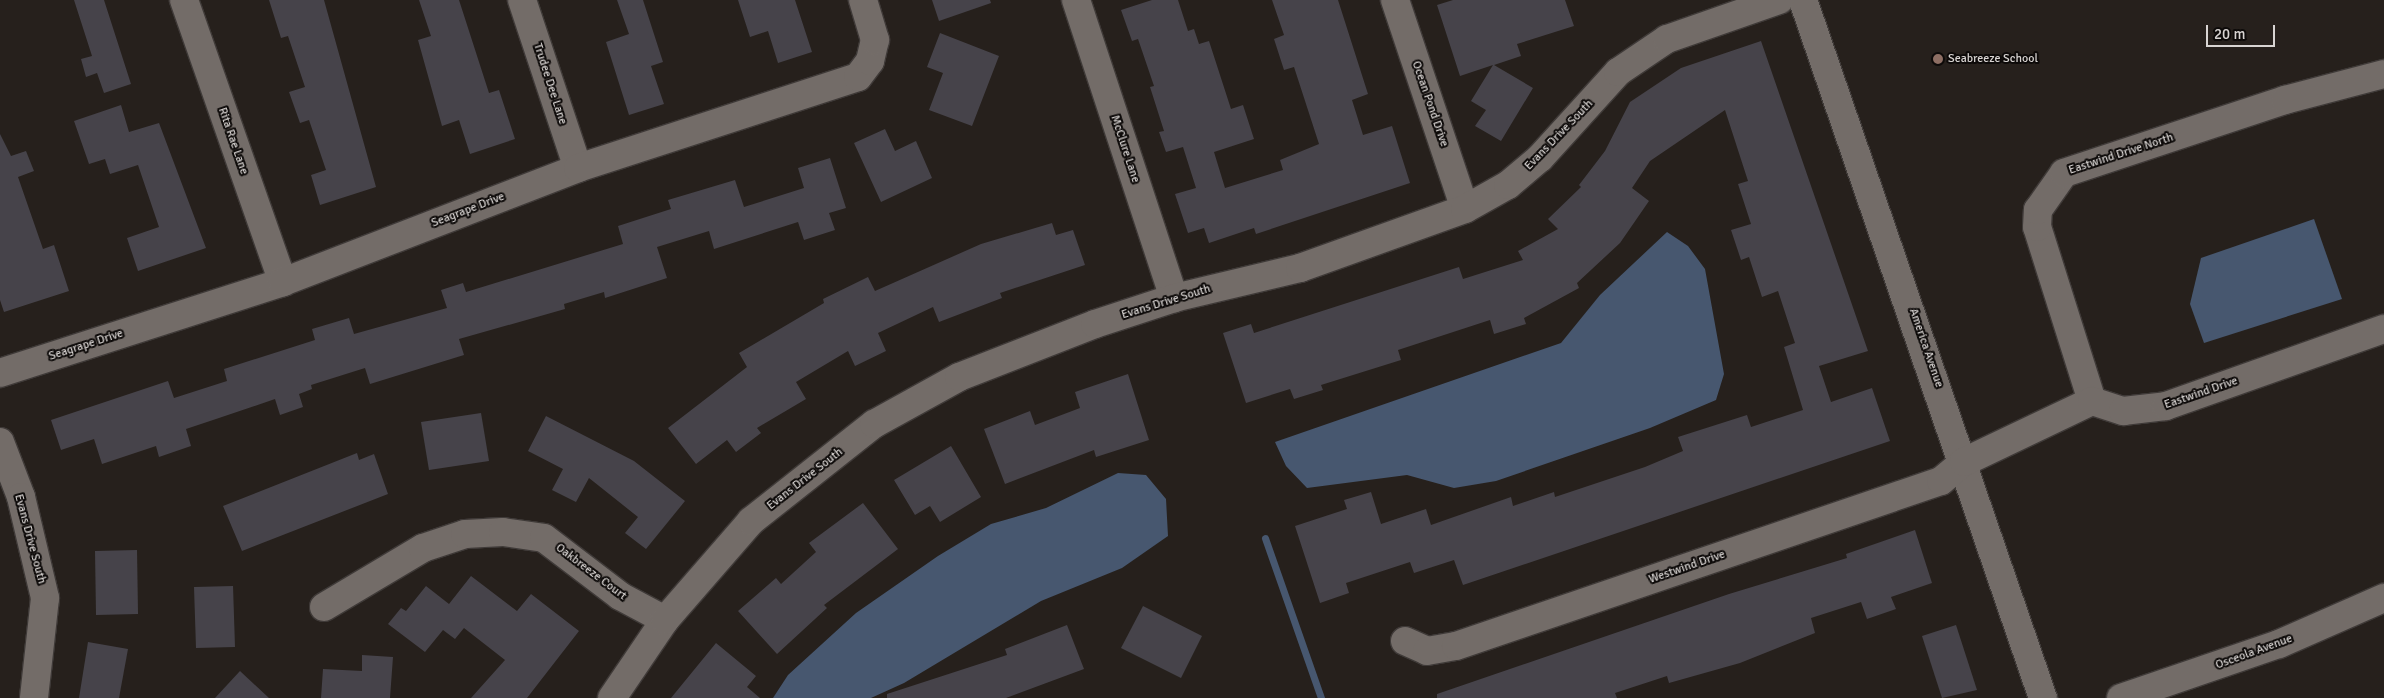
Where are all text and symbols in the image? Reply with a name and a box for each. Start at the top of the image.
scale bar [2209,15,2278,47]
text: 20 m [2214,25,2245,43]
street label: Trudee Dee Lane [530,42,570,126]
place label: Seabreeze School [1948,52,2038,66]
marker: Seabreeze School [1932,53,1944,65]
street label: Ocean Pond Drive [1409,59,1451,149]
street label: Evans Drive South [1522,97,1596,173]
street label: Rita Rae Lane [215,106,251,176]
street label: McClure Lane [1107,113,1143,185]
street label: Eastwind Drive North [2067,130,2175,178]
street label: Seagrape Drive [429,189,507,231]
street label: Evans Drive South [1120,282,1212,322]
street label: America Avenue [1906,307,1946,389]
street label: Seagrape Drive [47,326,125,364]
street label: Eastwind Drive [2162,374,2240,412]
street label: Evans Drive South [764,445,846,513]
street label: Evans Drive South [11,493,49,585]
street label: Oakbreeze Court [553,541,629,603]
street label: Westwind Drive [1647,547,1727,587]
street label: Osceola Avenue [2214,631,2294,673]

